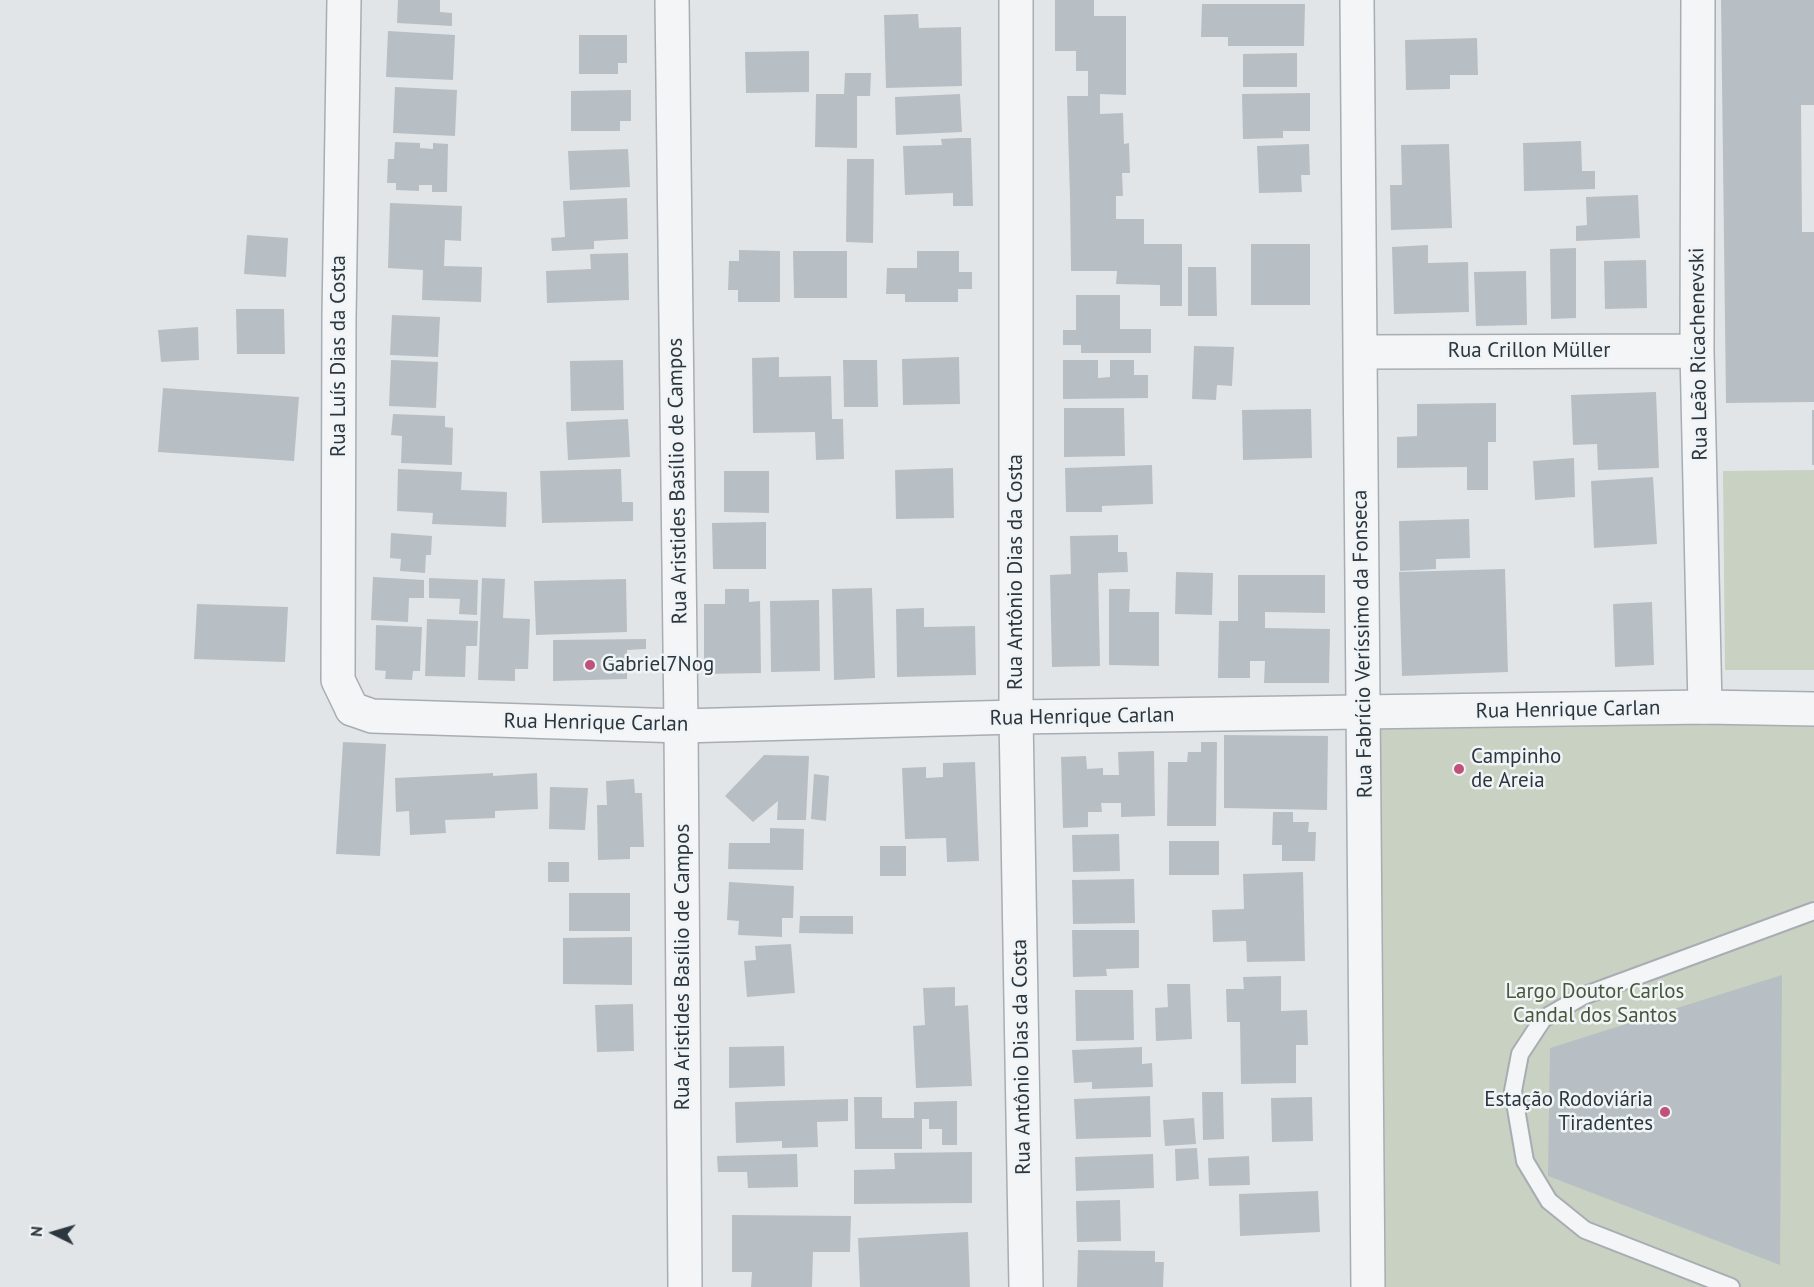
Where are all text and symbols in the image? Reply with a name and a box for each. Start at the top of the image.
street label: Rua Leão Ricachenevski [1685,247,1713,461]
street label: Rua Luís Dias da Costa [326,255,352,457]
street label: Rua Aristides Basílio de Campos [663,338,693,624]
street label: Rua Crillon Müller [1448,338,1610,364]
street label: Rua Antônio Dias da Costa [1003,454,1029,690]
street label: Rua Fabrício Veríssimo da Fonseca [1348,490,1378,798]
place label: Gabriel7Nog [602,652,714,678]
marker: Gabriel7Nog [583,658,597,672]
street label: Rua Henrique Carlan [1475,696,1661,724]
street label: Rua Henrique Carlan [989,703,1175,731]
street label: Rua Henrique Carlan [503,709,689,737]
place label: Campinho de Areia [1471,744,1561,794]
marker: Campinho de Areia [1452,762,1466,776]
street label: Rua Aristides Basílio de Campos [670,824,696,1110]
street label: Rua Antônio Dias da Costa [1007,939,1037,1175]
park label: Largo Doutor Carlos Candal dos Santos [1506,979,1684,1029]
place label: Estação Rodoviária Tiradentes [1484,1087,1653,1137]
marker: Estação Rodoviária Tiradentes [1658,1105,1672,1119]
north arrow [24,1203,84,1263]
text: N [26,1225,46,1238]

